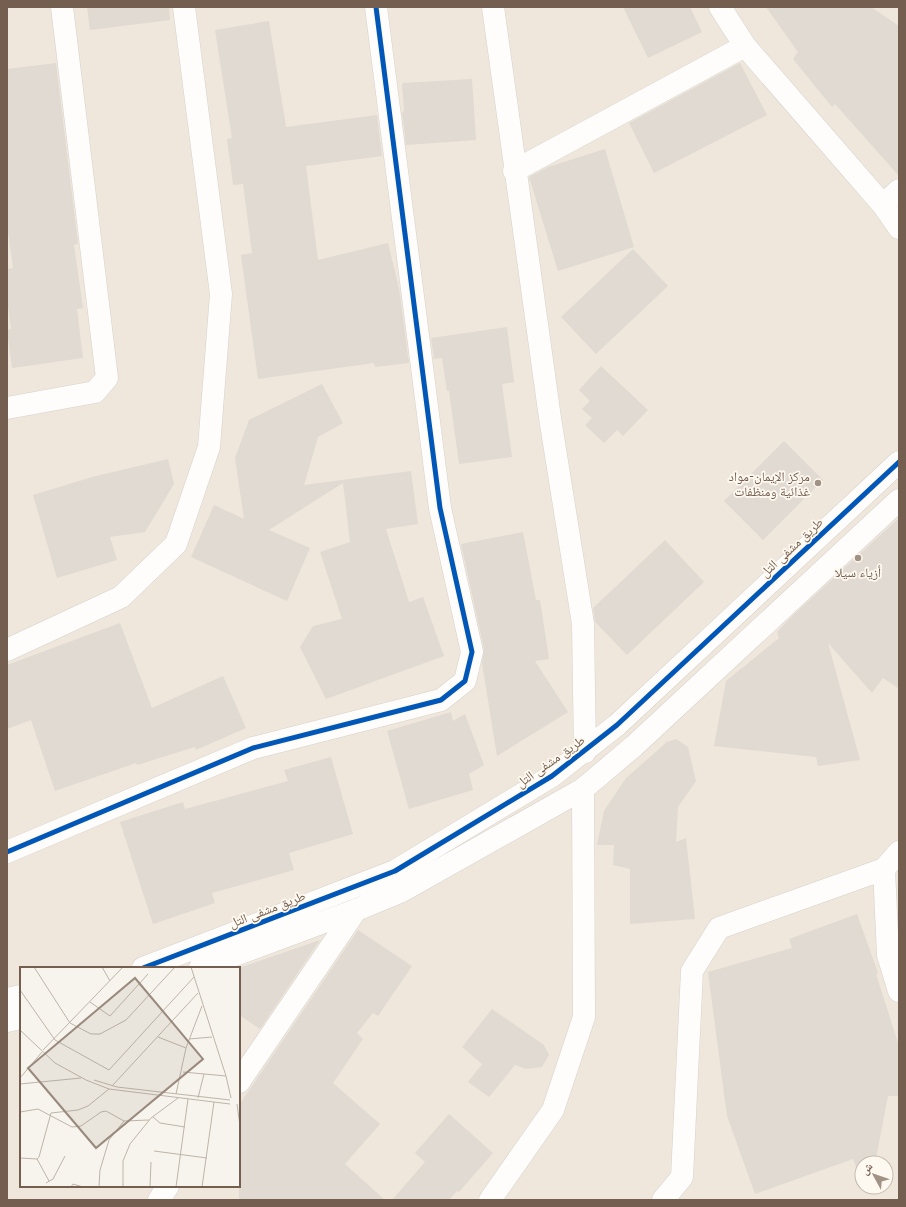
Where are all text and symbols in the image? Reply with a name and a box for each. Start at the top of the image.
place label: مركز الإيمان-مواد غذائية ومنظفات [729,468,810,500]
marker: مركز الإيمان-مواد غذائية ومنظفات [813,478,823,488]
street label: طريق مشفى التل [756,514,827,581]
marker: أزياء سيلا [853,553,863,563]
place label: أزياء سيلا [835,564,881,581]
street label: طريق مشفى التل [512,731,588,791]
street label: طريق مشفى التل [227,887,308,932]
inset map [20,967,240,1187]
north arrow [854,1155,894,1195]
text: ش [857,1159,876,1178]

